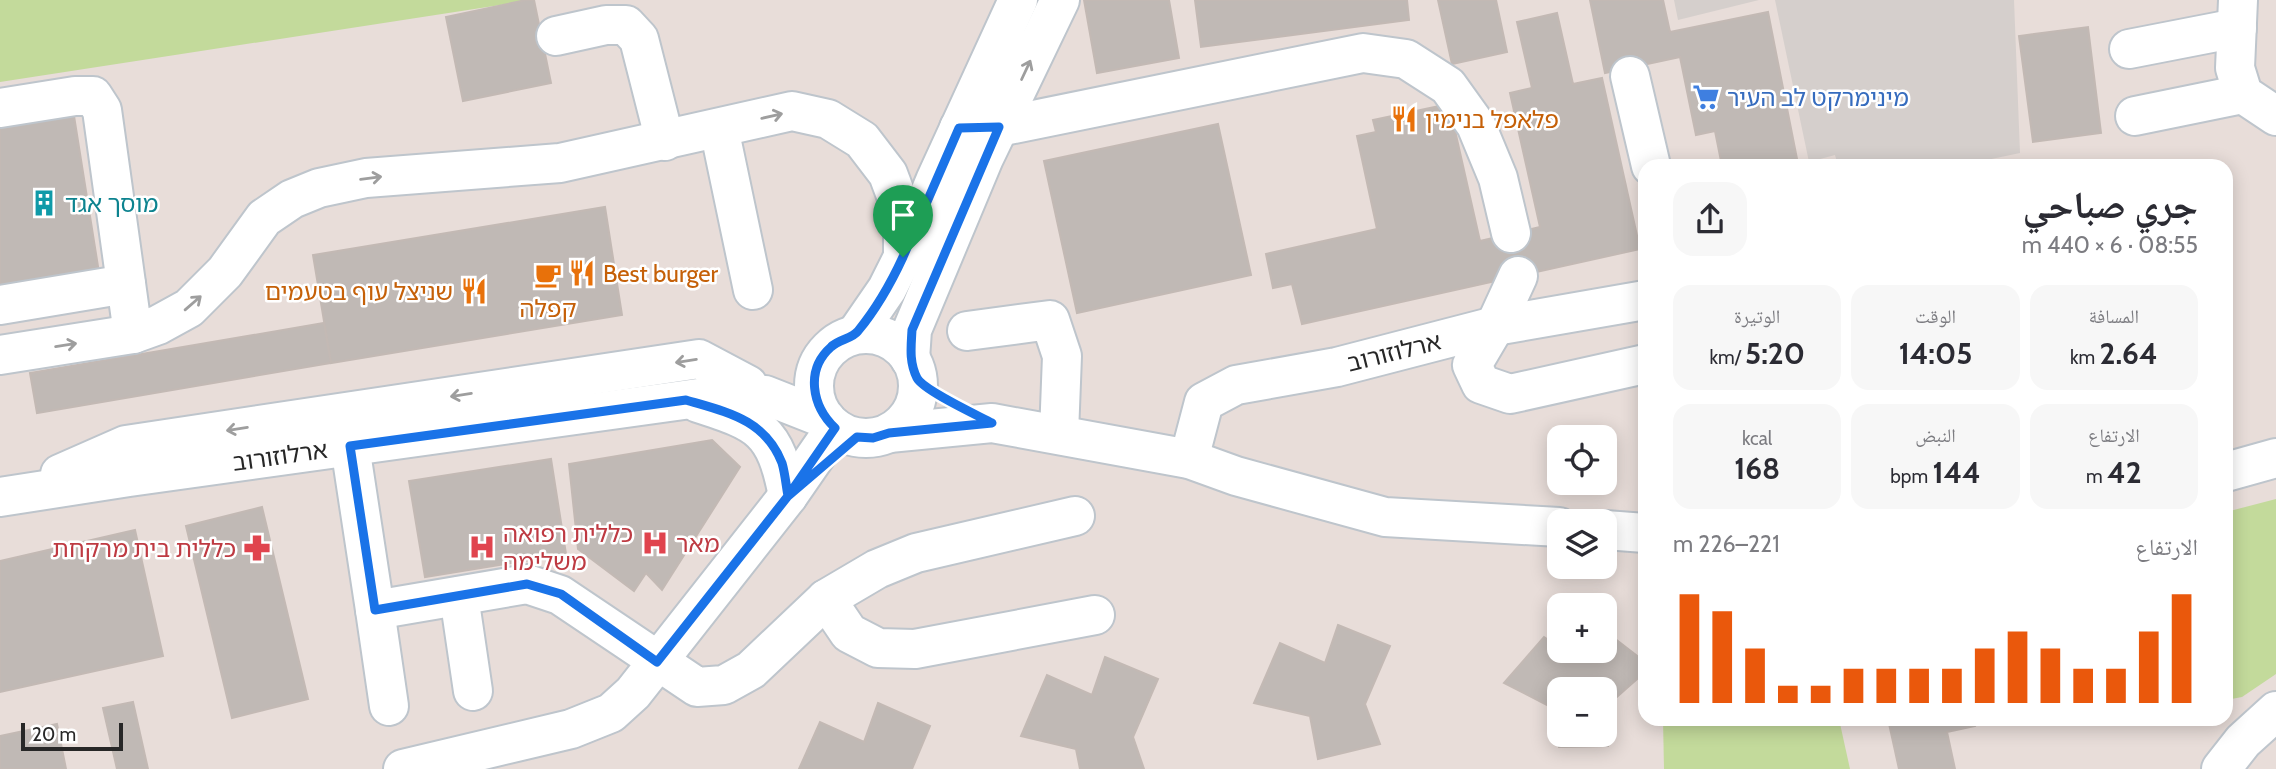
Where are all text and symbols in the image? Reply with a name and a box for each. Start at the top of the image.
one-way arrow [1020,59,1033,81]
supermarket icon: מינימרקט לב העיר [1691,82,1721,112]
place label: מינימרקט לב העיר [1727,83,1909,112]
restaurant icon: פלאפל בנימין [1389,104,1419,134]
place label: פלאפל בנימין [1425,105,1559,134]
one-way arrow [760,109,783,122]
one-way arrow [359,172,382,185]
text: جري صباحي [2022,181,2198,228]
button: share [1673,182,1747,256]
pin [873,185,933,257]
building icon: מוסך אגד [29,188,59,218]
place label: מוסך אגד [65,189,158,218]
icon: arrive [884,196,922,234]
text: 08:55 · 6 × 440 m [2022,231,2198,259]
restaurant icon: Best burger [567,258,597,288]
place label: Best burger [603,259,719,288]
cafe icon: קפלה [533,260,563,290]
restaurant icon: שניצל עוף בטעמים [459,276,489,306]
place label: שניצל עוף בטעמים [265,277,453,306]
place label: קפלה [520,294,576,323]
one-way arrow [184,295,202,311]
text: الوتيرة [1734,305,1780,328]
text: الوقت [1915,305,1956,328]
text: المسافة [2089,305,2139,328]
street label: ארלוזורוב [1344,326,1444,378]
text: 5:20 [1745,335,1805,372]
text: 14:05 [1899,335,1972,372]
text: 2.64 [2100,335,2158,372]
one-way arrow [55,338,77,351]
text: /km [1709,346,1745,369]
text: km [2070,346,2100,369]
one-way arrow [676,355,698,368]
one-way arrow [451,389,473,402]
one-way arrow [226,423,248,436]
text: النبض [1915,424,1956,447]
text: الارتفاع [2088,424,2140,447]
map controls [1547,425,1617,747]
button: locate [1547,425,1617,495]
text: kcal [1742,427,1772,450]
street label: ארלוזורוב [231,435,329,477]
text: 168 [1734,450,1780,487]
text: 144 [1932,454,1981,491]
text: 42 [2107,454,2142,491]
text: bpm [1890,465,1932,488]
text: m [2086,465,2107,488]
button: layers [1547,509,1617,579]
place label: כללית רפואה משלימה [503,519,633,576]
hospital icon: מאר [640,528,670,558]
place label: מאר [676,529,720,558]
text: 221–226 m [1673,530,1780,558]
hospital icon: כללית רפואה משלימה [467,532,497,562]
pharmacy icon: כללית בית מרקחת [242,533,272,563]
text: الارتفاع [2135,533,2198,561]
place label: כללית בית מרקחת [52,534,236,563]
button: + [1547,593,1617,663]
button: − [1547,677,1617,747]
scale bar [21,720,122,752]
text: 20 m [32,723,76,746]

